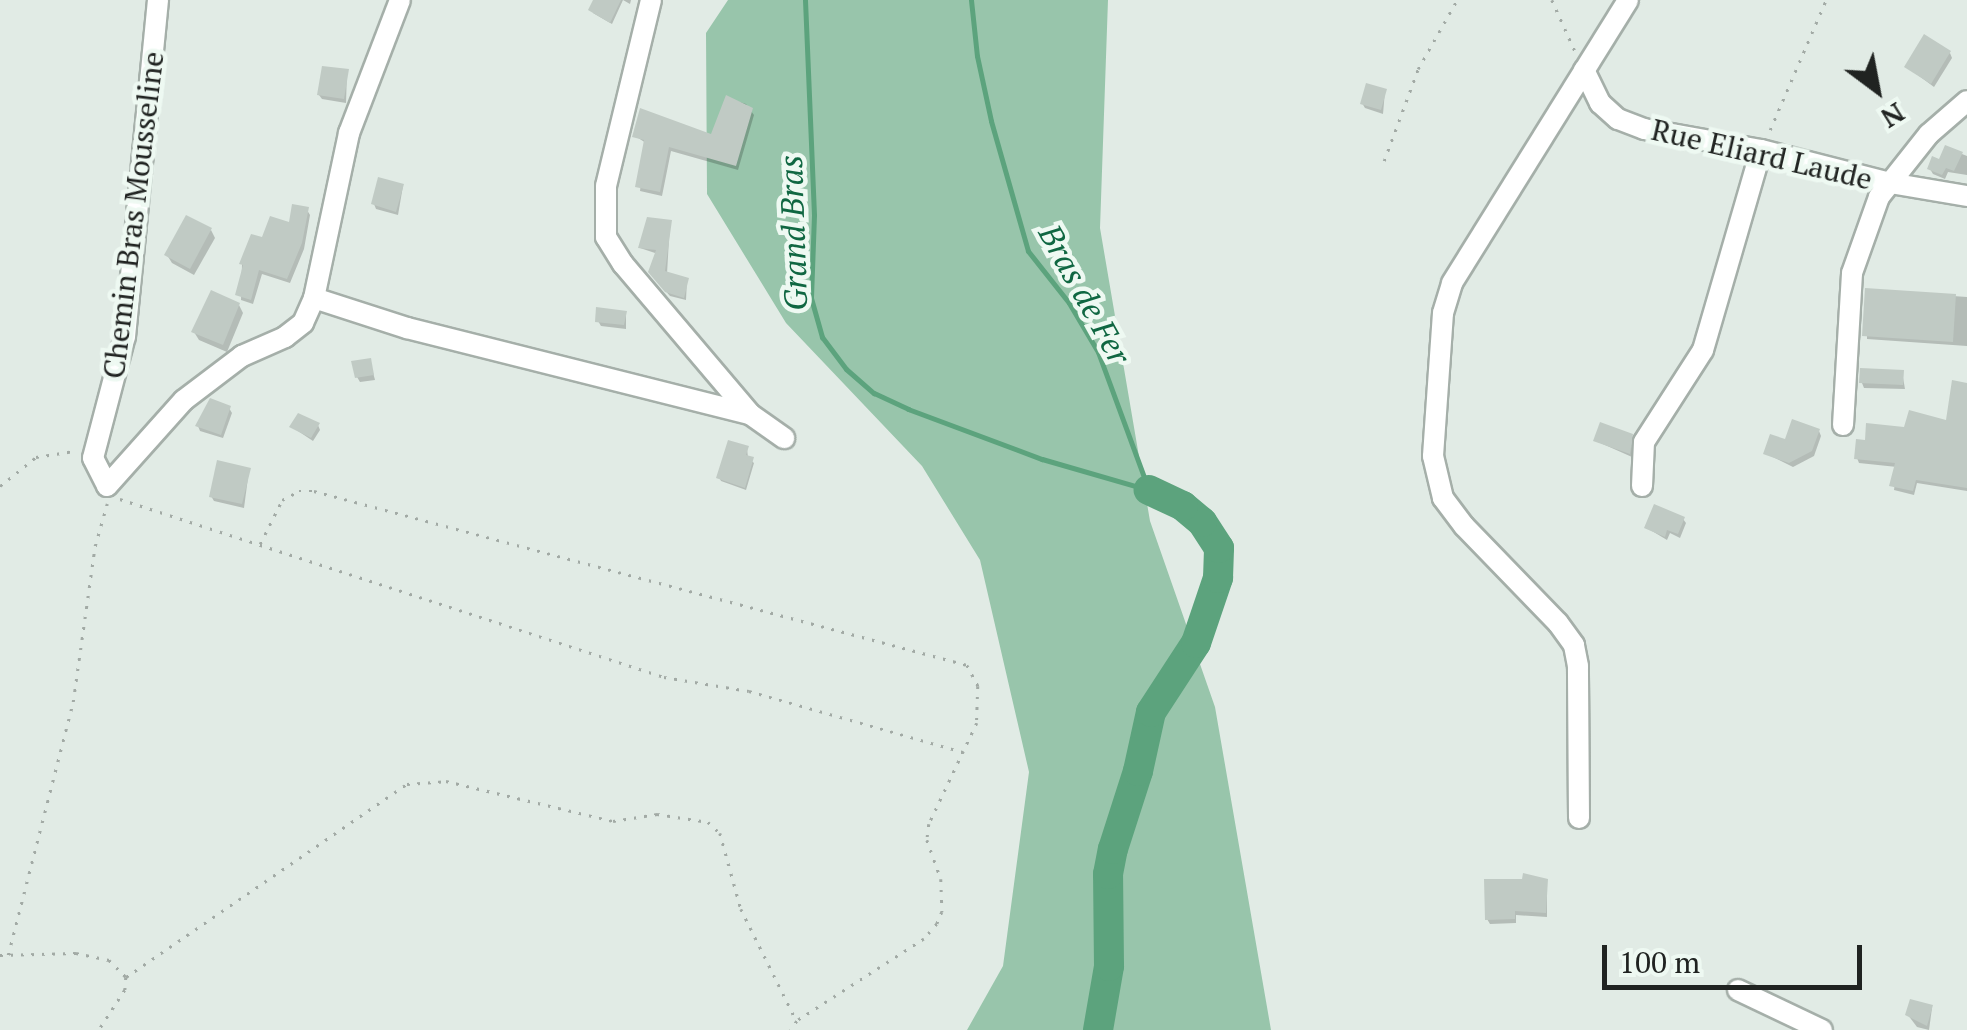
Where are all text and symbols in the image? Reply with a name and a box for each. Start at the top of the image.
north arrow [1827,40,1927,140]
street label: Chemin Bras Mousseline [95,49,171,381]
text: N [1874,95,1912,137]
street label: Rue Eliard Laude [1648,111,1876,197]
water label: Grand Bras [771,154,815,312]
water label: Bras de Fer [1031,218,1139,370]
scale bar [1607,925,1867,987]
text: 100 m [1619,942,1700,982]

